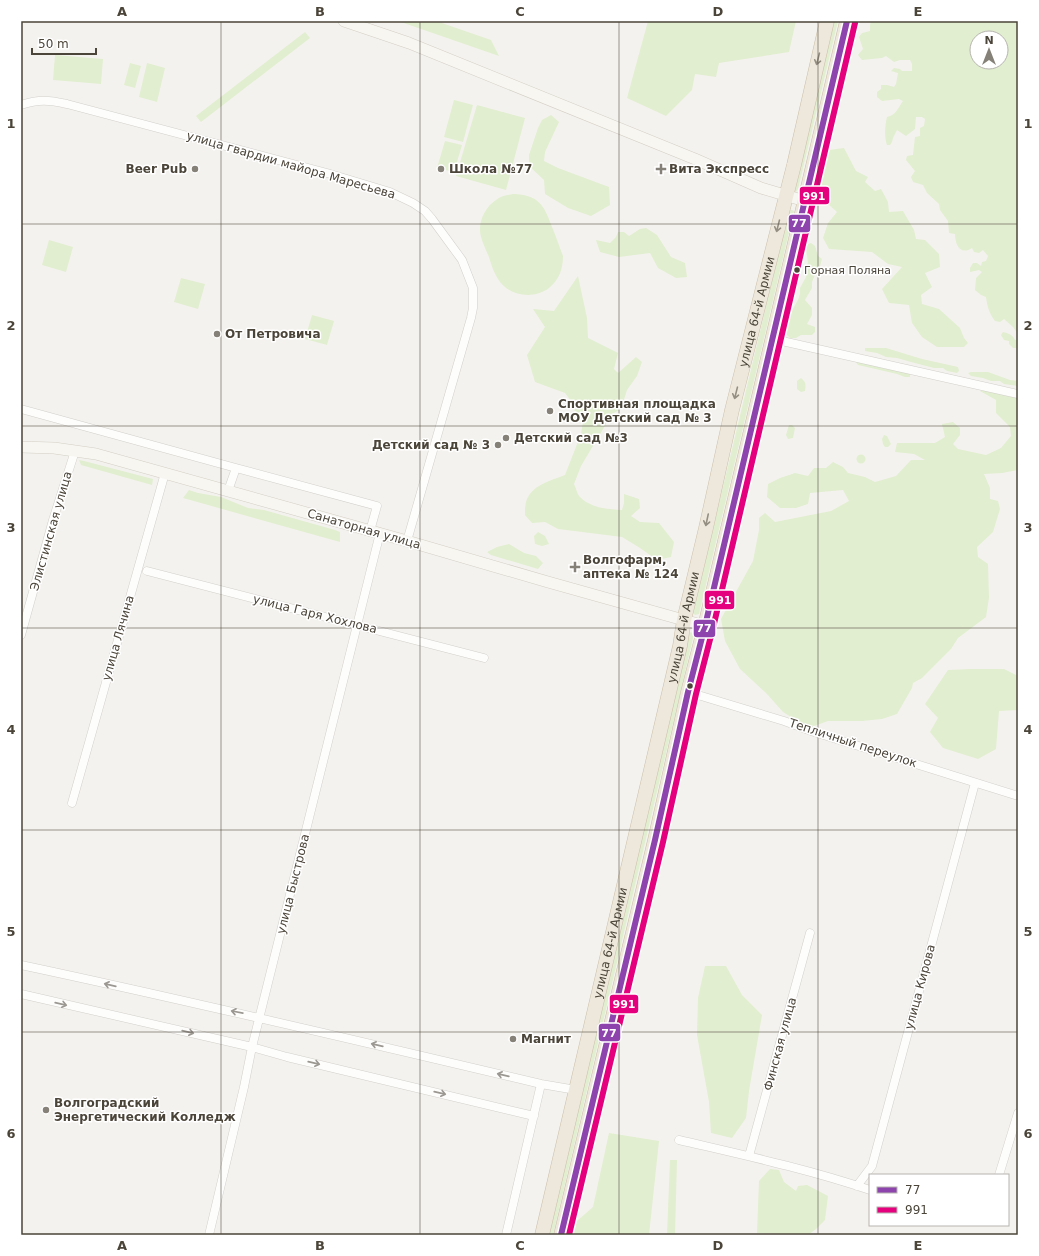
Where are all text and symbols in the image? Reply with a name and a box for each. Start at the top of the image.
text: A [117,4,127,19]
text: B [315,4,325,19]
text: C [515,4,525,19]
text: D [713,4,724,19]
text: E [914,4,922,19]
scale bar [32,30,96,56]
north arrow [969,30,1009,70]
text: N [984,34,994,47]
text: 50 m [38,37,69,51]
one-way arrow [813,52,821,65]
text: 1 [6,116,16,131]
text: 1 [1023,116,1033,131]
street label: улица гвардии майора Маресьева [185,128,397,202]
place label: Beer Pub [126,162,187,176]
place label: Школа №77 [449,162,532,176]
place label: Вита Экспресс [669,162,769,176]
marker: Beer Pub [190,164,200,174]
marker: Школа №77 [436,164,446,174]
marker: Вита Экспресс [656,164,666,174]
line badge: 991 [799,186,830,205]
text: 991 [803,190,825,203]
line badge: 77 [788,214,811,233]
text: 77 [791,217,807,230]
one-way arrow [773,219,781,232]
street label: улица 64-й Армии [736,255,778,369]
place label: Горная Поляна [804,264,891,277]
marker: Горная Поляна [792,265,802,275]
text: 2 [6,318,16,333]
text: 2 [1023,318,1033,333]
place label: От Петровича [225,327,321,341]
marker: От Петровича [212,329,222,339]
one-way arrow [732,386,739,399]
place label: Спортивная площадка МОУ Детский сад № 3 [558,397,716,425]
marker: Спортивная площадка МОУ Детский сад № 3 [545,406,555,416]
place label: Детский сад №3 [514,431,628,445]
marker: Детский сад №3 [501,433,511,443]
place label: Детский сад № 3 [372,438,490,452]
marker: Детский сад № 3 [493,440,503,450]
street label: Элистинская улица [27,470,75,592]
street label: Санаторная улица [306,506,422,552]
one-way arrow [703,513,711,526]
text: 3 [6,520,16,535]
text: 3 [1023,520,1033,535]
place label: Волгофарм, аптека № 124 [583,553,679,581]
marker: Волгофарм, аптека № 124 [570,562,580,572]
street label: улица 64-й Армии [665,570,702,684]
line badge: 991 [704,590,735,610]
street label: улица Гаря Хохлова [252,592,378,636]
street label: улица Лячина [99,594,137,682]
text: 991 [709,594,731,607]
line badge: 77 [693,619,716,638]
text: 77 [696,622,712,635]
unlabelled marker [685,681,695,691]
street label: Тепличный переулок [786,715,919,770]
text: 4 [6,722,16,737]
text: 4 [1023,722,1033,737]
street label: улица Быстрова [274,833,312,935]
street label: улица 64-й Армии [591,886,630,1000]
text: 5 [6,924,16,939]
text: 5 [1023,924,1033,939]
street label: улица Кирова [902,943,938,1031]
one-way arrow [104,980,117,988]
line badge: 991 [609,994,639,1014]
street label: Финская улица [761,996,799,1092]
text: 991 [613,998,635,1011]
one-way arrow [54,1000,67,1008]
one-way arrow [231,1008,244,1016]
line badge: 77 [598,1023,621,1042]
text: 77 [601,1027,617,1040]
one-way arrow [181,1029,194,1037]
place label: Магнит [521,1032,571,1046]
marker: Магнит [508,1034,518,1044]
one-way arrow [371,1040,384,1048]
one-way arrow [307,1060,320,1067]
one-way arrow [497,1071,510,1078]
one-way arrow [434,1090,447,1097]
place label: Волгоградский Энергетический Колледж [54,1096,236,1124]
marker: Волгоградский Энергетический Колледж [41,1105,51,1115]
text: 6 [6,1126,16,1141]
text: 6 [1023,1126,1033,1141]
legend [869,1174,1009,1226]
text: 77 [905,1183,920,1197]
text: 991 [905,1203,928,1217]
text: A [117,1238,127,1253]
text: B [315,1238,325,1253]
text: C [515,1238,525,1253]
text: D [713,1238,724,1253]
text: E [914,1238,922,1253]

